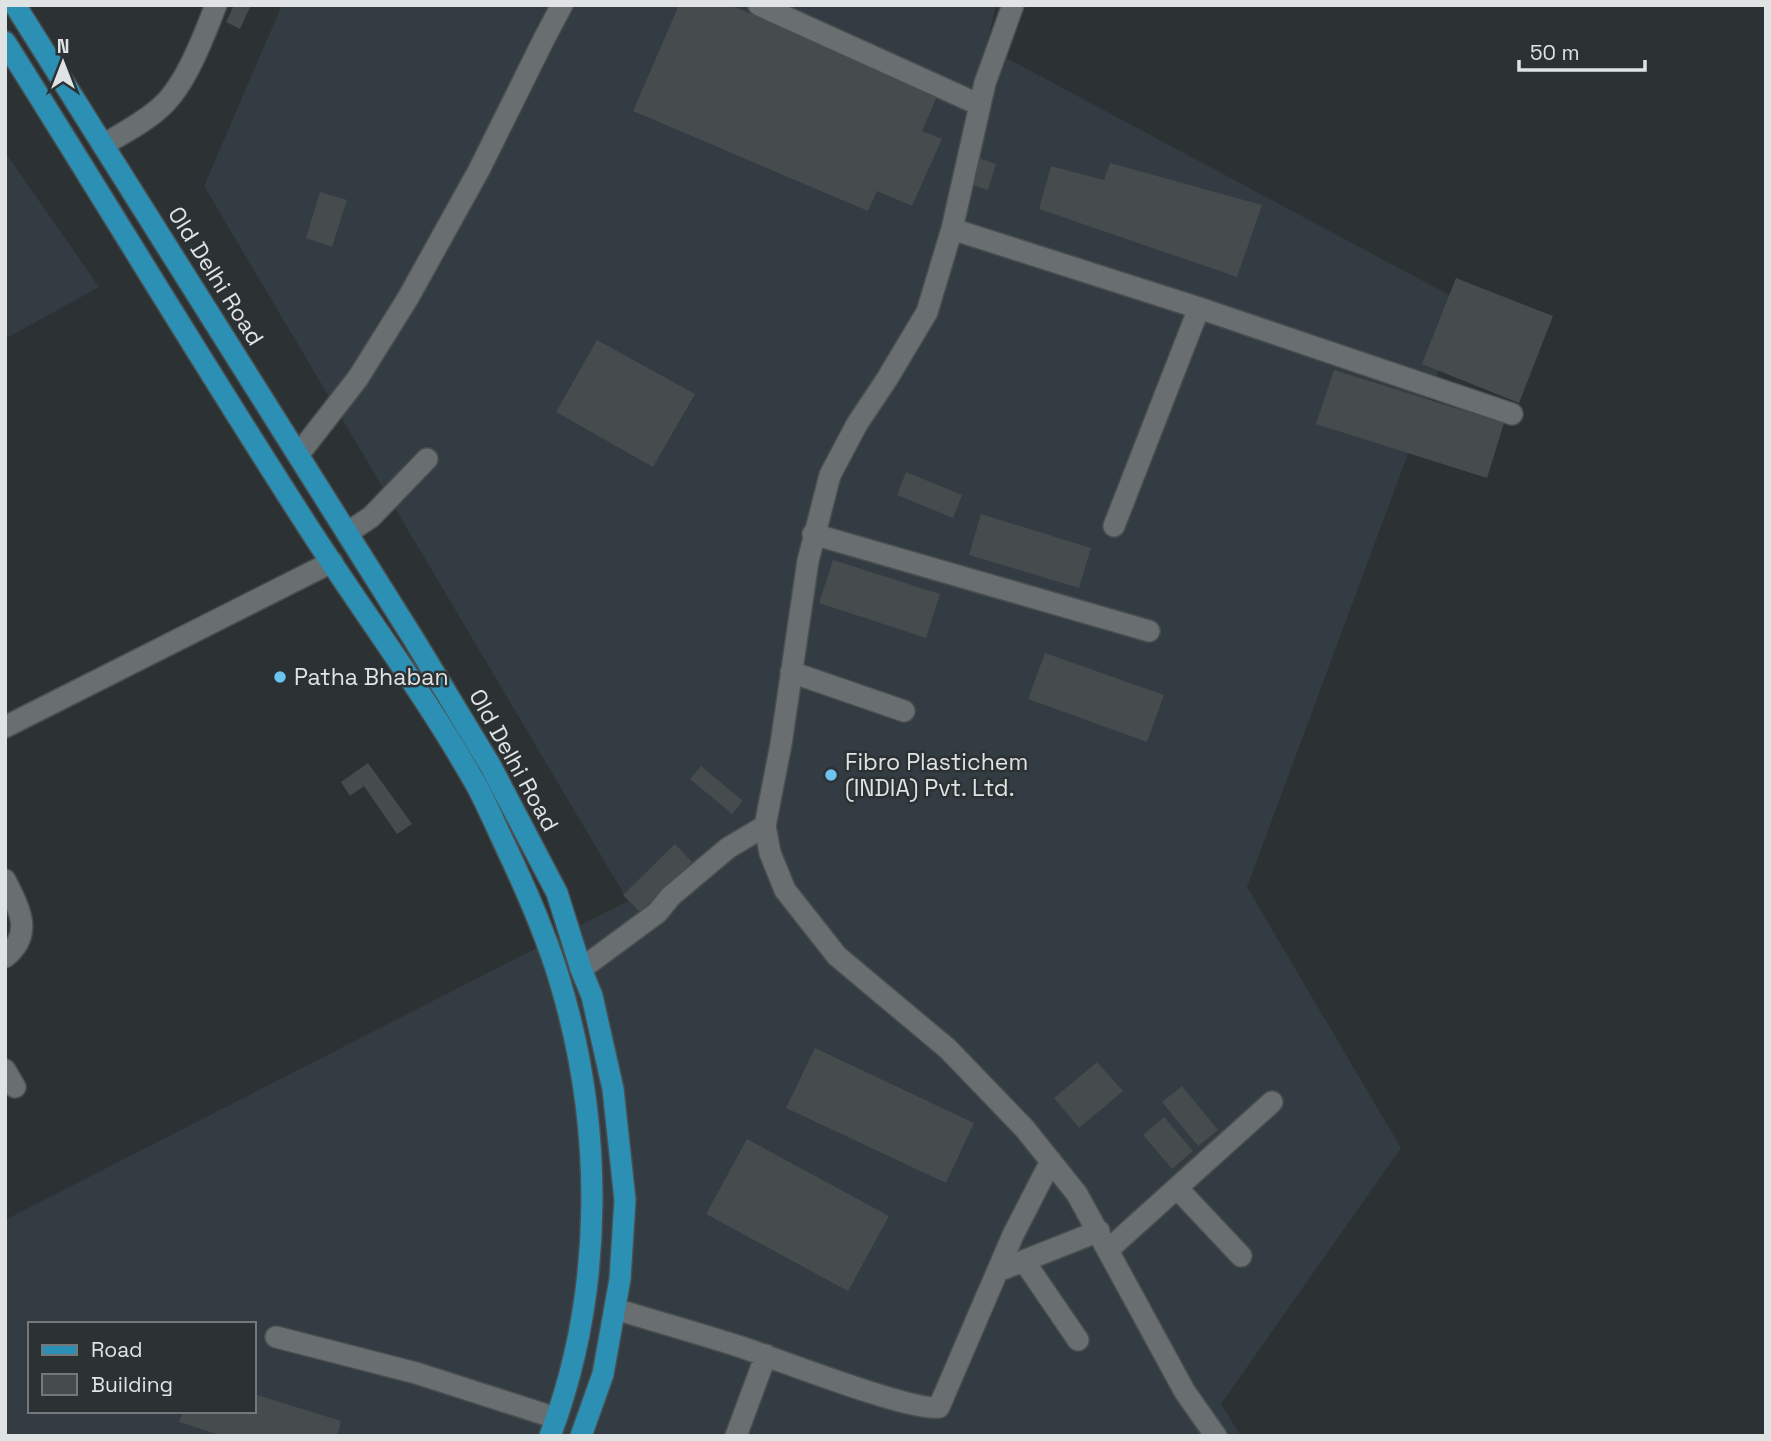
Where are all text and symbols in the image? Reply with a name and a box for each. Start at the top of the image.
north arrow [28,28,98,98]
scale bar [1519,28,1645,72]
text: N [57,34,69,59]
text: 50 m [1530,39,1580,66]
street label: Old Delhi Road [161,201,271,351]
place label: Patha Bhaban [294,662,449,692]
marker: Patha Bhaban [272,669,288,685]
street label: Old Delhi Road [462,683,566,837]
place label: Fibro Plastichem (INDIA) Pvt. Ltd. [845,747,1028,803]
marker: Fibro Plastichem (INDIA) Pvt. Ltd. [823,767,839,783]
legend [28,1322,256,1413]
text: Road [91,1336,143,1363]
text: Building [91,1371,173,1398]

